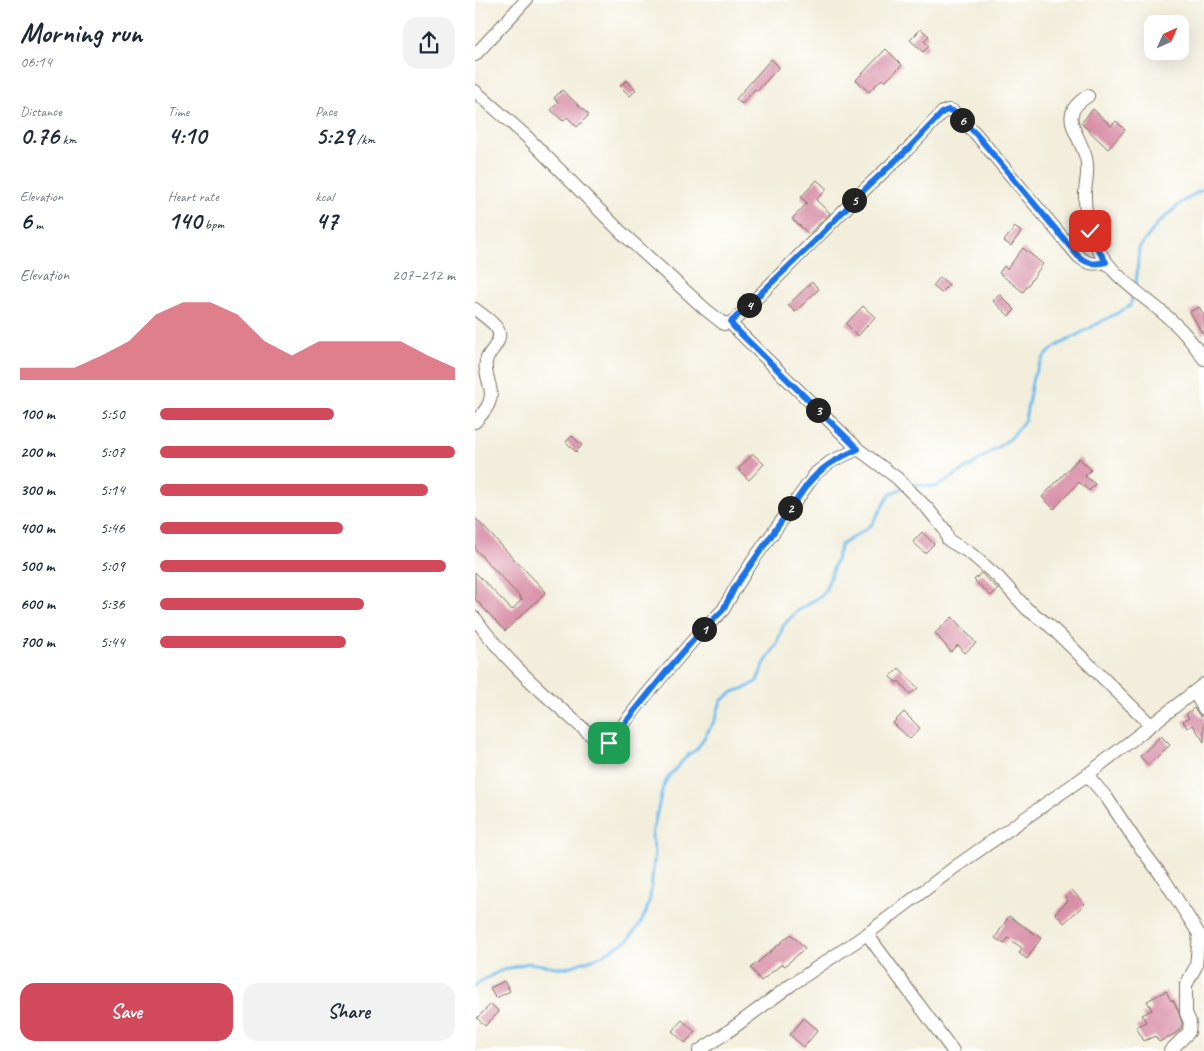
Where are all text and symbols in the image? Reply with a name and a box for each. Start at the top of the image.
text: Morning run [20,15,142,50]
north arrow [1144,15,1189,60]
map controls [1144,15,1189,60]
button: share [403,17,455,69]
text: 06:14 [20,52,52,72]
text: Distance [20,103,62,120]
text: Time [168,103,189,120]
text: Pace [315,103,337,120]
pin: 6 [949,108,975,132]
text: 6 [959,112,966,129]
text: 0.76 [20,120,59,152]
text: 4:10 [168,120,206,152]
text: 5:29 [315,120,353,152]
text: km [59,131,76,148]
text: /km [353,131,375,148]
text: Elevation [20,188,63,205]
text: Heart rate [168,188,219,205]
text: kcal [315,188,334,205]
pin: 5 [841,188,867,212]
text: 5 [851,192,858,209]
text: 6 [20,205,32,237]
text: 140 [168,205,201,237]
text: 47 [315,205,338,237]
pin [1069,210,1111,252]
text: m [32,216,43,233]
text: bpm [201,216,224,233]
icon: check [1076,217,1104,245]
text: Elevation [20,265,69,285]
text: 207–212 m [392,265,455,285]
pin: 4 [737,292,761,318]
text: 4 [746,297,753,314]
pin: 3 [805,398,831,422]
text: 3 [815,402,822,419]
text: 100 m [20,404,55,424]
text: 5:50 [100,404,125,424]
text: 200 m [20,442,55,462]
text: 5:07 [100,442,125,462]
text: 300 m [20,480,55,500]
text: 5:14 [100,480,125,500]
pin: 2 [777,496,803,520]
text: 2 [787,500,794,517]
text: 400 m [20,518,55,538]
text: 5:46 [100,518,125,538]
text: 500 m [20,556,54,576]
text: 5:09 [100,556,125,576]
text: 600 m [20,594,55,614]
text: 5:36 [100,594,125,614]
pin: 1 [691,616,717,642]
text: 1 [701,621,708,638]
text: 700 m [20,632,55,652]
text: 5:44 [100,632,125,652]
pin [588,722,630,764]
icon: arrive [595,729,623,757]
button: Save [20,983,233,1041]
button: Share [243,983,455,1041]

